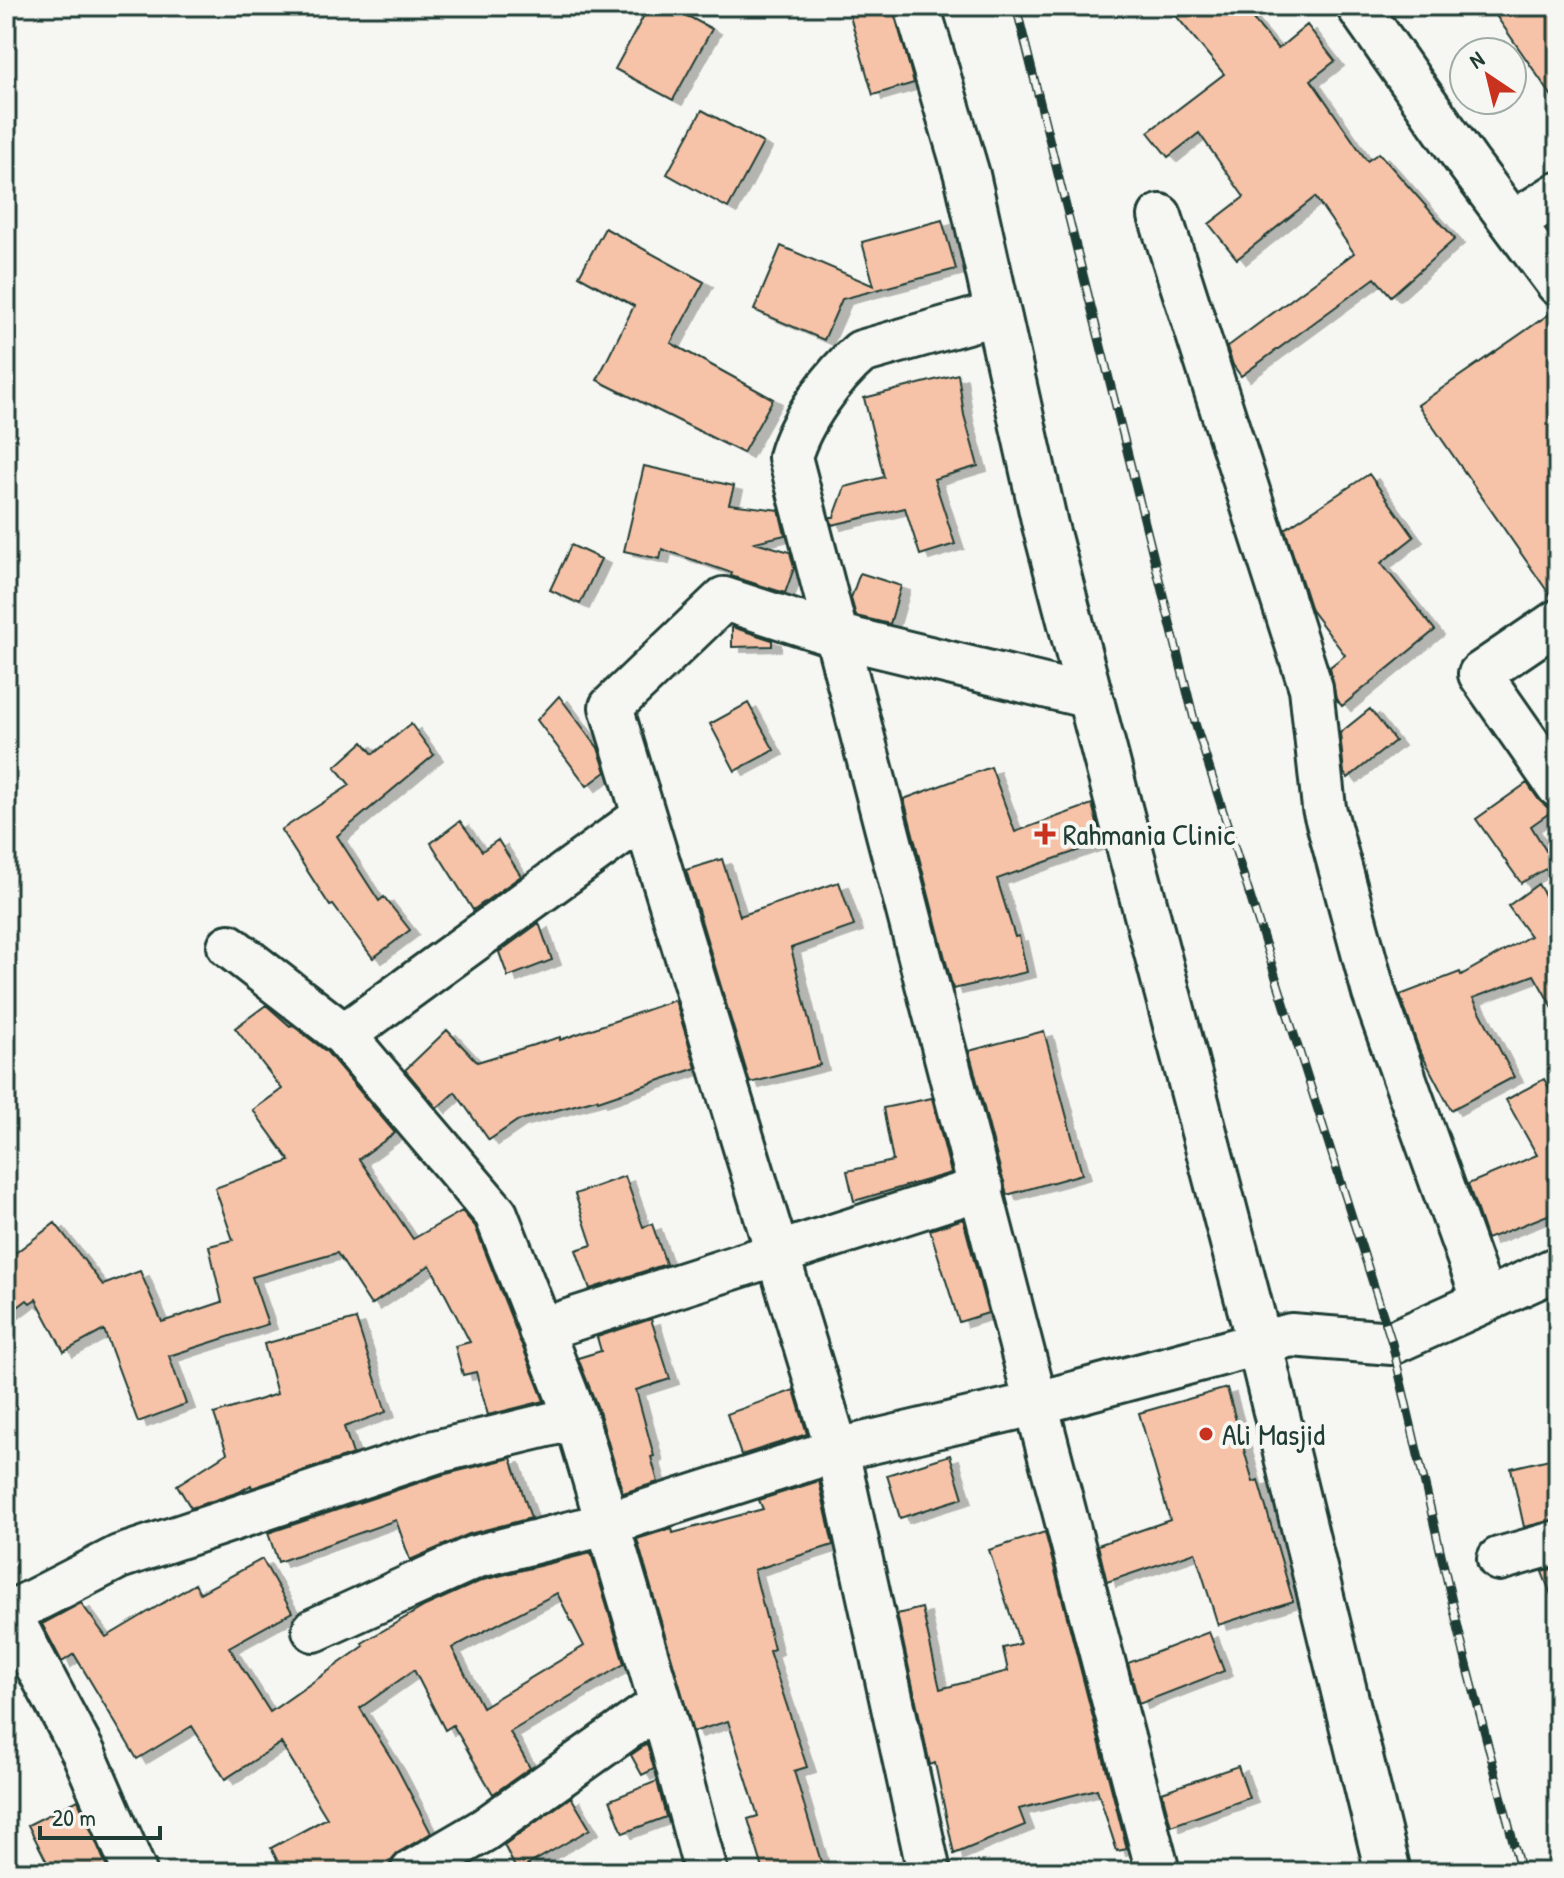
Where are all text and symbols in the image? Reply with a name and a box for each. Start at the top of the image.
north arrow [1448,36,1528,116]
text: N [1463,44,1490,75]
place label: Rahmania Clinic [1063,814,1235,854]
marker: Rahmania Clinic [1034,823,1056,845]
place label: Ali Masjid [1222,1414,1325,1454]
marker: Ali Masjid [1197,1425,1215,1443]
scale bar [40,1790,160,1840]
text: 20 m [52,1801,96,1833]

